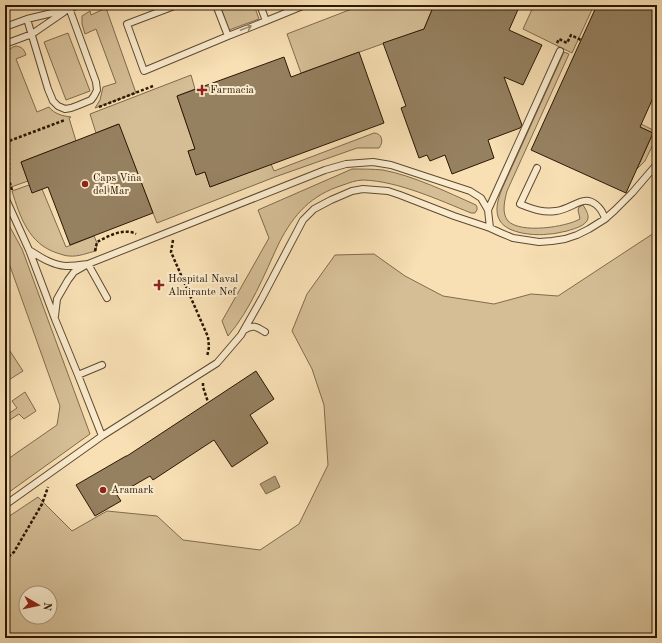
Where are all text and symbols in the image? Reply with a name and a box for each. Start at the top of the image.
one-way arrow [240,24,252,32]
marker: Farmacia [197,85,207,95]
place label: Farmacia [210,85,255,96]
place label: Caps Viña del Mar [93,173,142,197]
marker: Caps Viña del Mar [80,179,90,189]
place label: Hospital Naval Almirante Nef [168,274,238,298]
marker: Hospital Naval Almirante Nef [153,279,165,291]
marker: Aramark [98,485,108,495]
place label: Aramark [111,485,154,496]
north arrow [18,585,58,625]
text: N [40,601,52,612]

